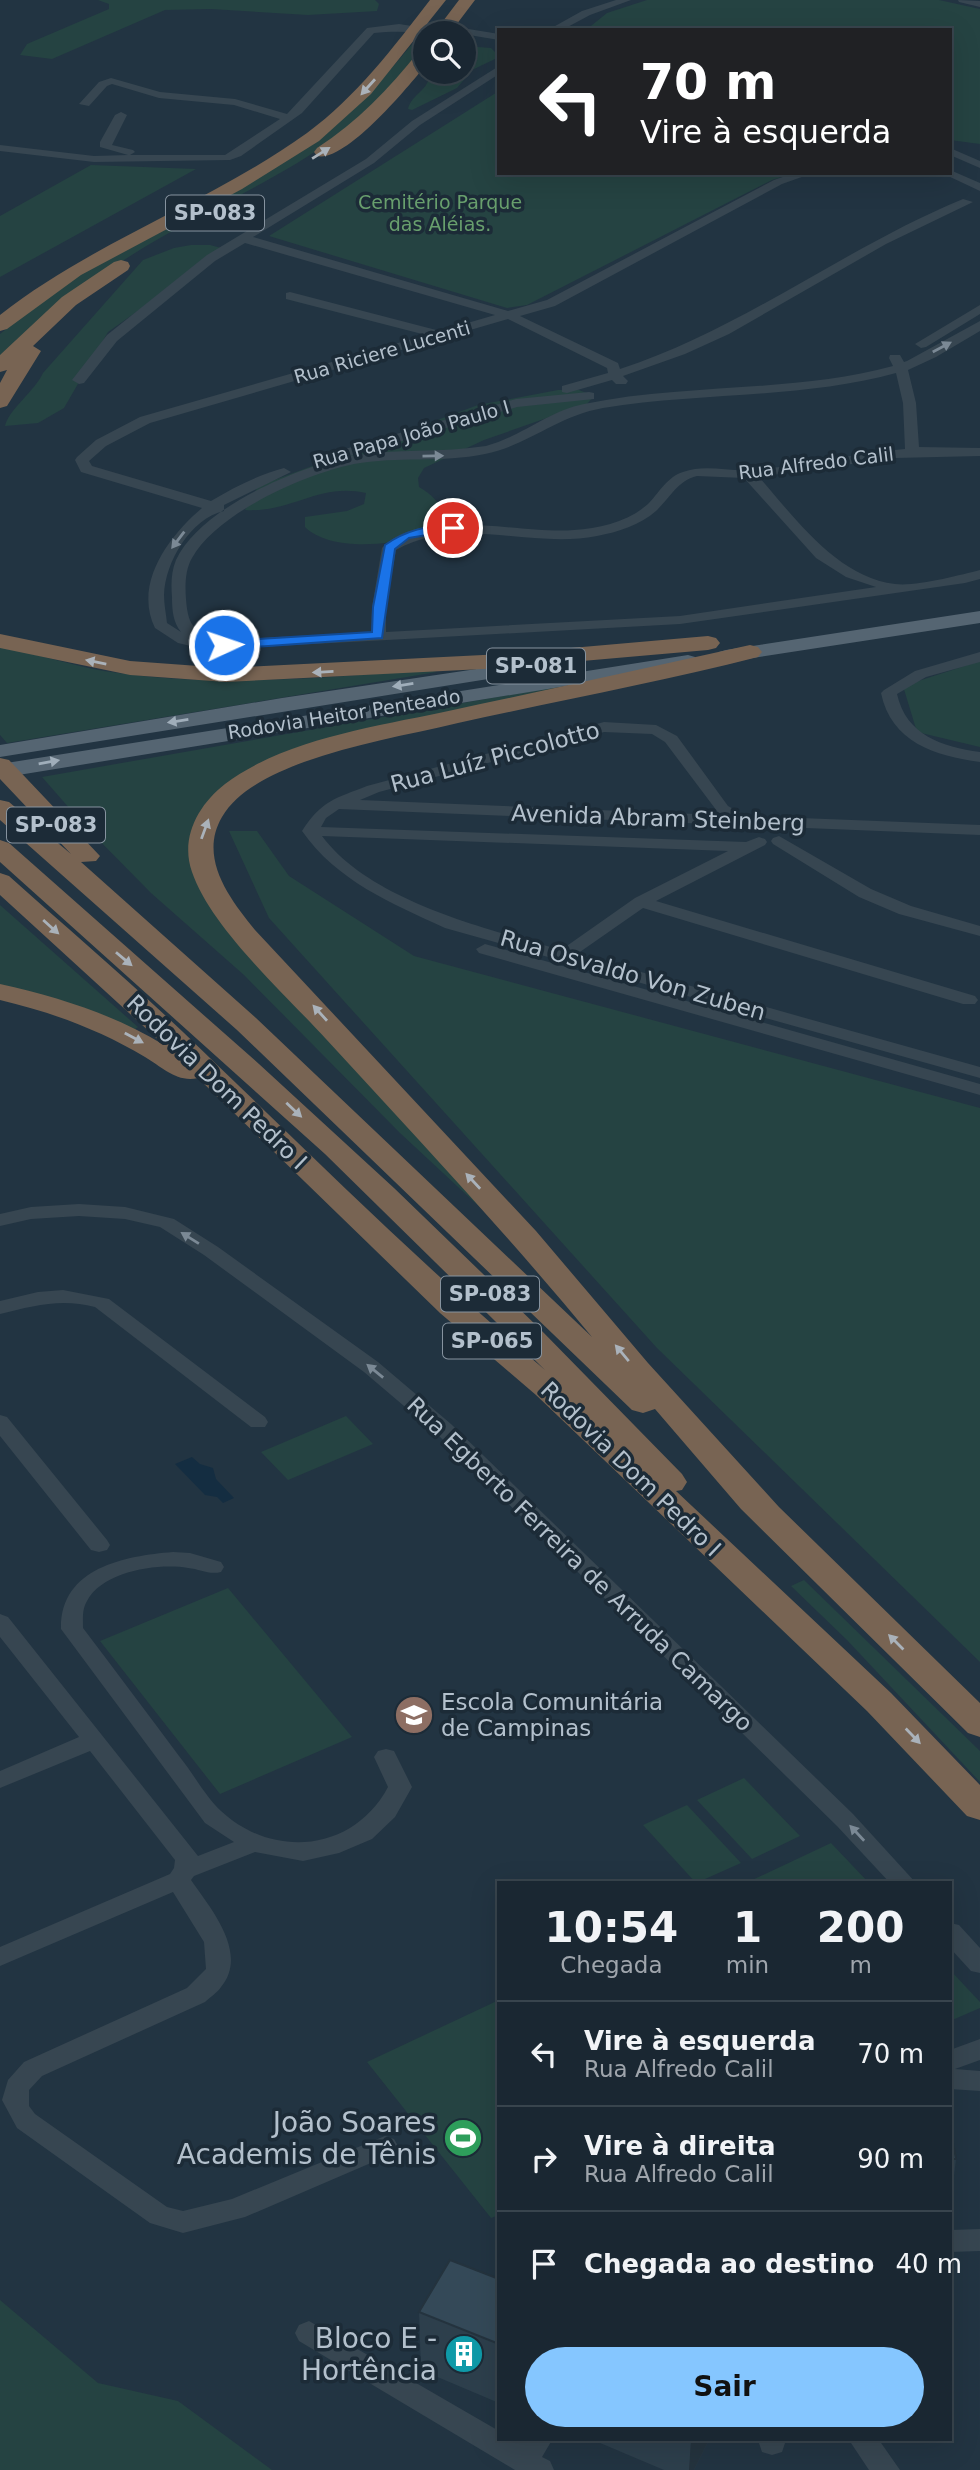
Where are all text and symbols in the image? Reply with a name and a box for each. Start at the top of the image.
map controls [413,21,476,84]
button: search [413,21,476,84]
text: 70 m [640,54,776,111]
icon: left [525,56,616,147]
one-way arrow [360,78,376,96]
text: Vire à esquerda [640,113,891,151]
one-way arrow [311,147,330,160]
park label: Cemitério Parque das Aléias. [358,191,522,235]
road number: SP-083 [166,196,264,230]
street label: Rua Riciere Lucenti [291,316,473,388]
one-way arrow [933,341,953,353]
street label: Rua Papa João Paulo I [310,395,512,473]
street label: Rua Alfredo Calil [737,443,895,483]
one-way arrow [423,450,445,462]
pin [423,498,483,558]
icon: arrive [434,509,472,547]
one-way arrow [171,530,185,549]
position arrow [187,608,261,682]
road number: SP-081 [487,648,585,684]
one-way arrow [85,656,107,667]
one-way arrow [312,666,334,677]
one-way arrow [392,680,414,691]
street label: Rodovia Heitor Penteado [226,685,462,743]
one-way arrow [167,716,189,727]
street label: Rua Luíz Piccolotto [388,717,602,797]
one-way arrow [38,756,60,767]
street label: Avenida Abram Steinberg [511,800,805,836]
road number: SP-083 [7,808,105,842]
one-way arrow [200,819,211,840]
one-way arrow [42,918,59,934]
street label: Rua Osvaldo Von Zuben [497,925,769,1025]
one-way arrow [115,951,132,966]
street label: Rodovia Dom Pedro I [122,989,312,1175]
one-way arrow [312,1005,328,1022]
one-way arrow [124,1031,144,1043]
one-way arrow [285,1102,302,1118]
one-way arrow [465,1172,481,1190]
one-way arrow [181,1231,200,1244]
road number: SP-083 [441,1276,539,1312]
road number: SP-065 [443,1324,541,1358]
one-way arrow [615,1344,630,1361]
one-way arrow [366,1364,383,1379]
street label: Rodovia Dom Pedro I [536,1376,726,1562]
street label: Rua Egberto Ferreira de Arruda Camargo [402,1392,758,1736]
one-way arrow [888,1633,905,1650]
place label: Escola Comunitária de Campinas [441,1689,663,1741]
school or university icon: Escola Comunitária de Campinas [393,1694,435,1736]
one-way arrow [904,1728,921,1745]
one-way arrow [849,1824,865,1842]
text: 10:54 [545,1903,678,1952]
text: 1 [733,1903,762,1952]
text: 200 [817,1903,904,1952]
text: Chegada [560,1952,663,1978]
text: min [726,1952,769,1978]
text: m [849,1952,872,1978]
text: Vire à esquerda [584,2026,816,2056]
icon: left [525,2035,563,2073]
text: 70 m [857,2039,924,2069]
text: Rua Alfredo Calil [584,2056,774,2082]
place label: João Soares Academis de Tênis [177,2106,436,2171]
sports icon: João Soares Academis de Tênis [442,2117,484,2159]
text: Vire à direita [584,2131,776,2161]
icon: right [525,2140,563,2178]
text: 90 m [857,2144,924,2174]
text: Rua Alfredo Calil [584,2161,774,2187]
icon: arrive [525,2245,563,2283]
text: Chegada ao destino [584,2249,874,2279]
text: 40 m [895,2249,962,2279]
place label: Bloco E - Hortência [301,2322,437,2387]
building icon: Bloco E - Hortência [443,2333,485,2375]
button: Sair [525,2347,924,2427]

